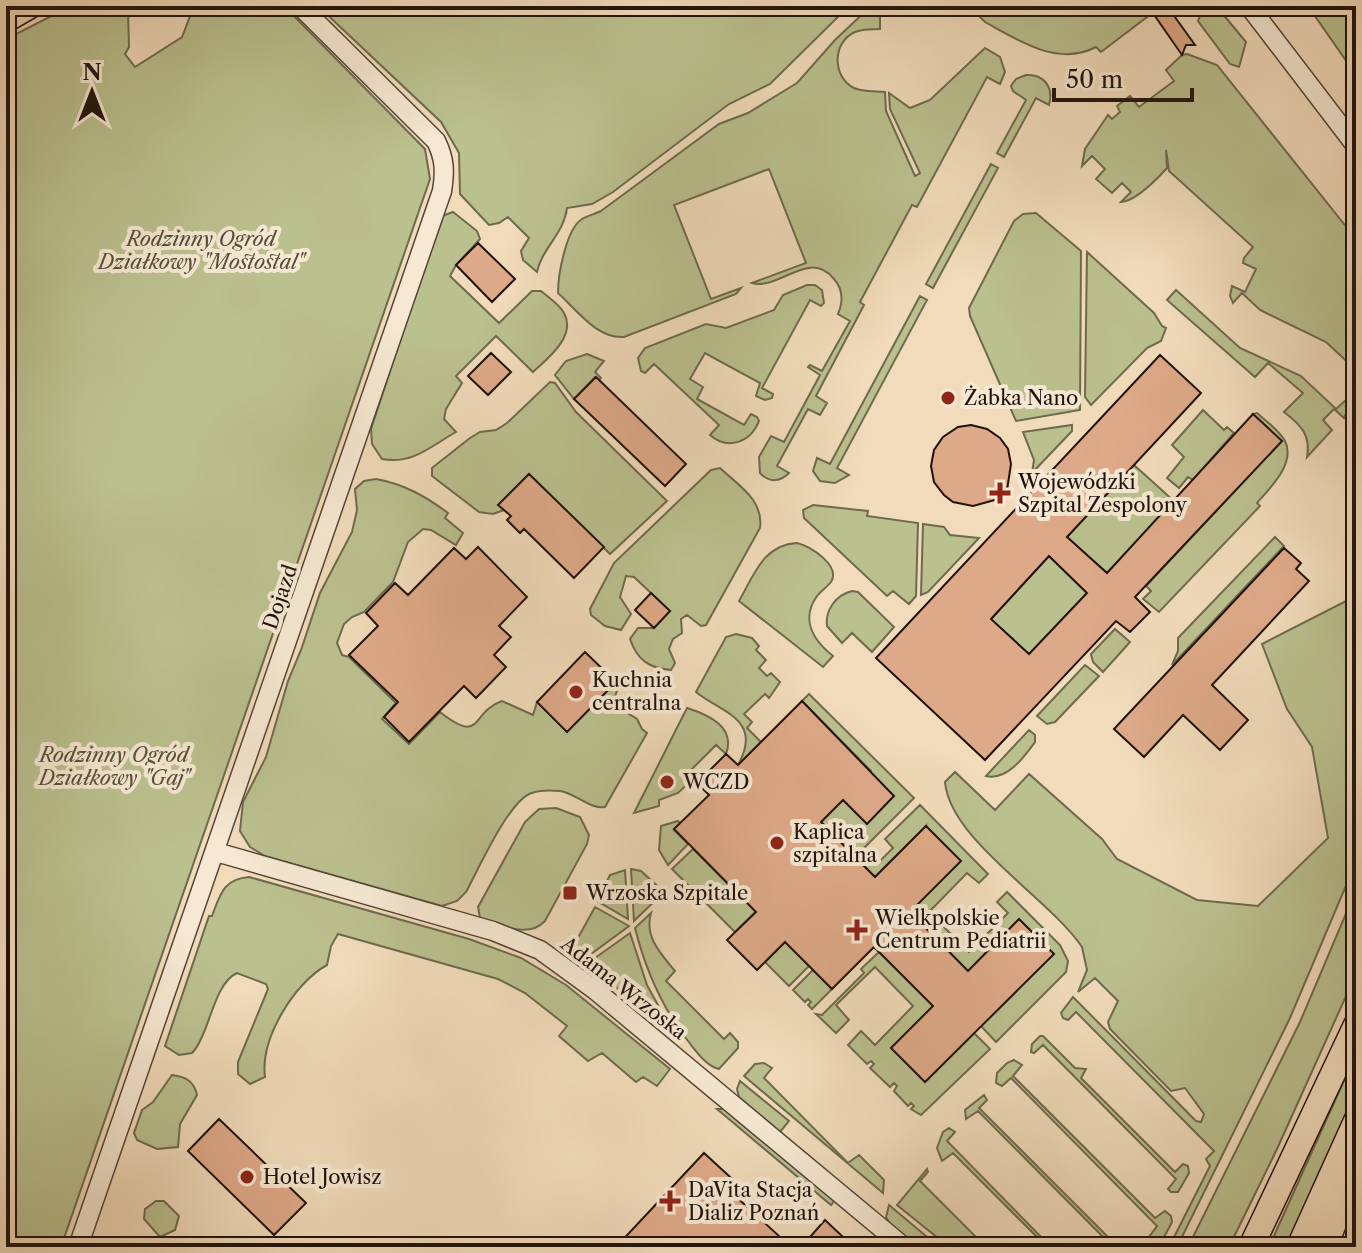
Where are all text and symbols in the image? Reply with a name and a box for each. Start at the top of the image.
north arrow [52,52,132,132]
scale bar [1054,52,1192,102]
text: N [82,59,102,86]
text: 50 m [1066,65,1123,94]
park label: Rodzinny Ogród Działkowy "Mostostal" [96,227,307,274]
place label: Żabka Nano [964,385,1078,410]
marker: Żabka Nano [939,389,957,407]
place label: Wojewódzki Szpital Zespolony [1017,470,1188,517]
marker: Wojewódzki Szpital Zespolony [989,482,1011,504]
street label: Dojazd [258,561,302,633]
place label: Kuchnia centralna [592,668,682,715]
marker: Kuchnia centralna [567,683,585,701]
park label: Rodzinny Ogród Działkowy "Gaj" [37,743,193,790]
place label: WCZD [682,770,749,794]
marker: WCZD [658,773,676,791]
place label: Kaplica szpitalna [793,820,878,867]
marker: Kaplica szpitalna [768,834,786,852]
place label: Wrzoska Szpitale [585,881,748,905]
marker: Wrzoska Szpitale [561,884,579,902]
place label: Wielkpolskie Centrum Pediatrii [874,906,1046,953]
marker: Wielkpolskie Centrum Pediatrii [846,919,868,941]
street label: Adama Wrzoska [556,931,692,1045]
place label: Hotel Jowisz [263,1165,382,1189]
marker: Hotel Jowisz [238,1168,256,1186]
place label: DaVita Stacja Dializ Poznań [688,1178,820,1225]
marker: DaVita Stacja Dializ Poznań [659,1190,681,1212]

